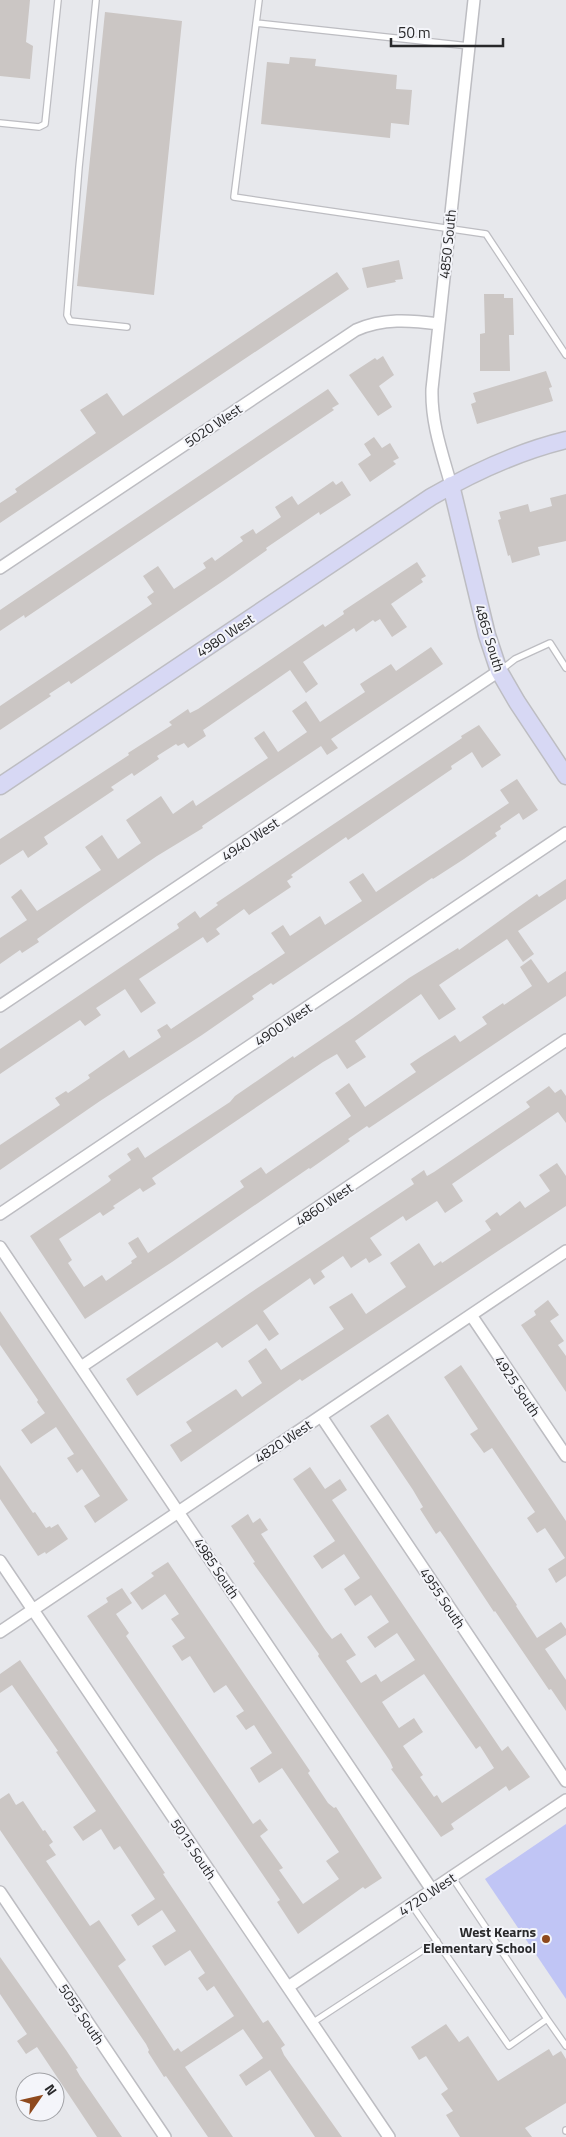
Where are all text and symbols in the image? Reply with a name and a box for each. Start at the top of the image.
scale bar [391,15,504,47]
text: 50 m [398,21,431,44]
street label: 4850 South [433,208,461,280]
street label: 5020 West [180,398,246,452]
street label: 4865 South [470,602,510,674]
street label: 4980 West [192,608,258,662]
street label: 4940 West [217,812,283,866]
street label: 4900 West [250,997,316,1051]
street label: 4860 West [291,1177,357,1231]
street label: 4925 South [490,1351,546,1421]
street label: 4820 West [250,1414,316,1468]
street label: 4985 South [189,1533,245,1603]
street label: 4955 South [415,1563,471,1633]
street label: 5015 South [166,1814,222,1884]
street label: 4720 West [394,1867,460,1921]
place label: West Kearns Elementary School [423,1921,536,1958]
marker: West Kearns Elementary School [540,1933,552,1945]
street label: 5055 South [54,1979,110,2049]
north arrow [15,2072,65,2122]
text: N [40,2080,63,2099]

